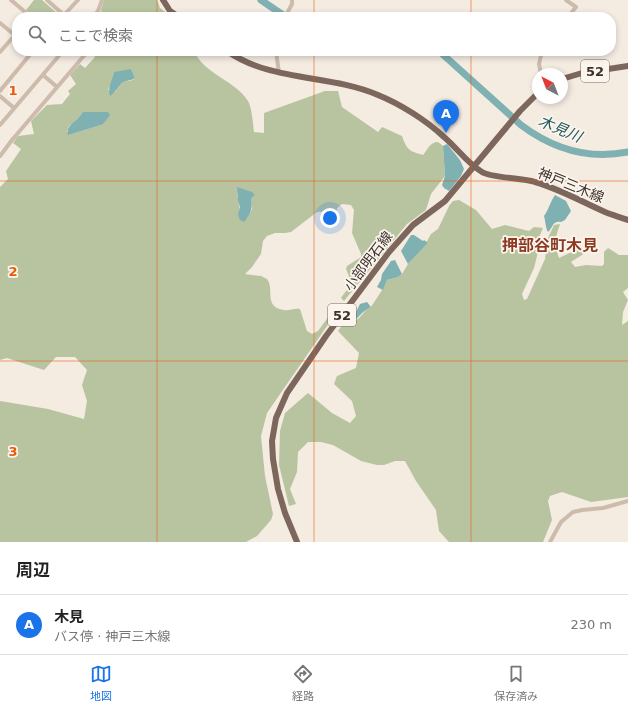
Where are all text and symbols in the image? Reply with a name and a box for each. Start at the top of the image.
search box [12,12,616,56]
icon: search [26,23,48,45]
text: ここで検索 [58,27,133,45]
road number: 52 [581,60,609,82]
north arrow [532,68,568,104]
text: 1 [8,83,18,98]
pin: A [433,100,459,133]
water label: 木見川 [536,112,586,147]
street label: 神戸三木線 [536,164,606,206]
your location [320,208,340,228]
street label: 小部明石線 [341,228,395,294]
district label: 押部谷町木見 [502,236,598,255]
text: 2 [8,264,18,279]
road number: 52 [328,304,356,326]
text: 3 [8,444,18,459]
text: 周辺 [16,560,50,580]
text: 木見 [54,608,84,626]
text: A [24,617,34,632]
text: 230 m [570,617,612,632]
text: バス停 · 神戸三木線 [54,629,170,644]
tab: 地図 [90,663,112,703]
tab: 経路 [292,663,314,703]
tab: 保存済み [494,663,538,703]

